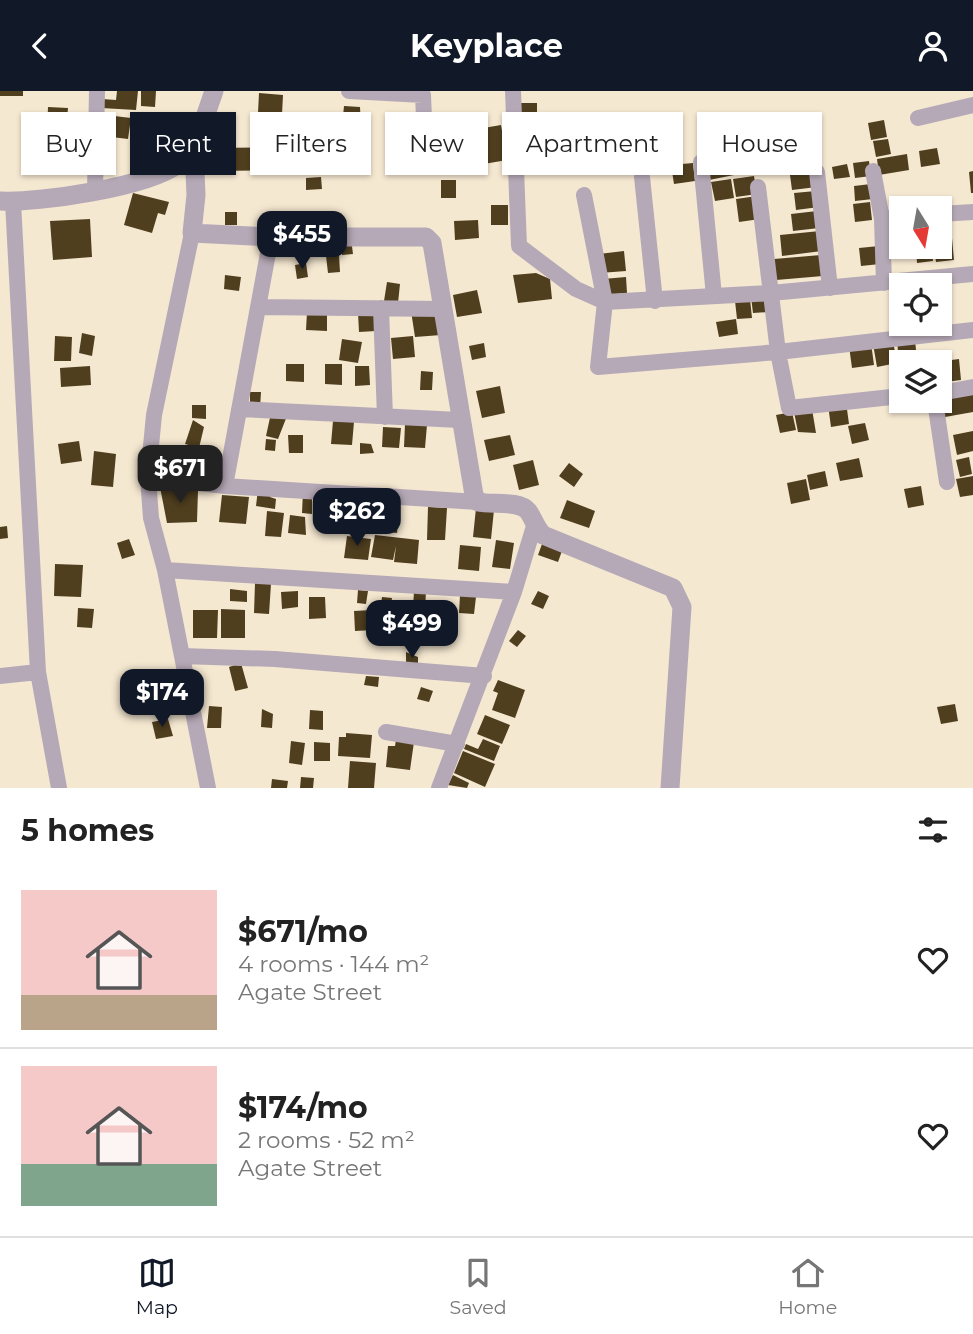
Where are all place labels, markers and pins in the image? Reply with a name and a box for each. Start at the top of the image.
pin: $455 [261,211,343,271]
pin: $671 [139,445,221,505]
pin: $262 [316,489,398,548]
pin: $499 [371,601,453,660]
pin: $174 [121,669,203,729]

